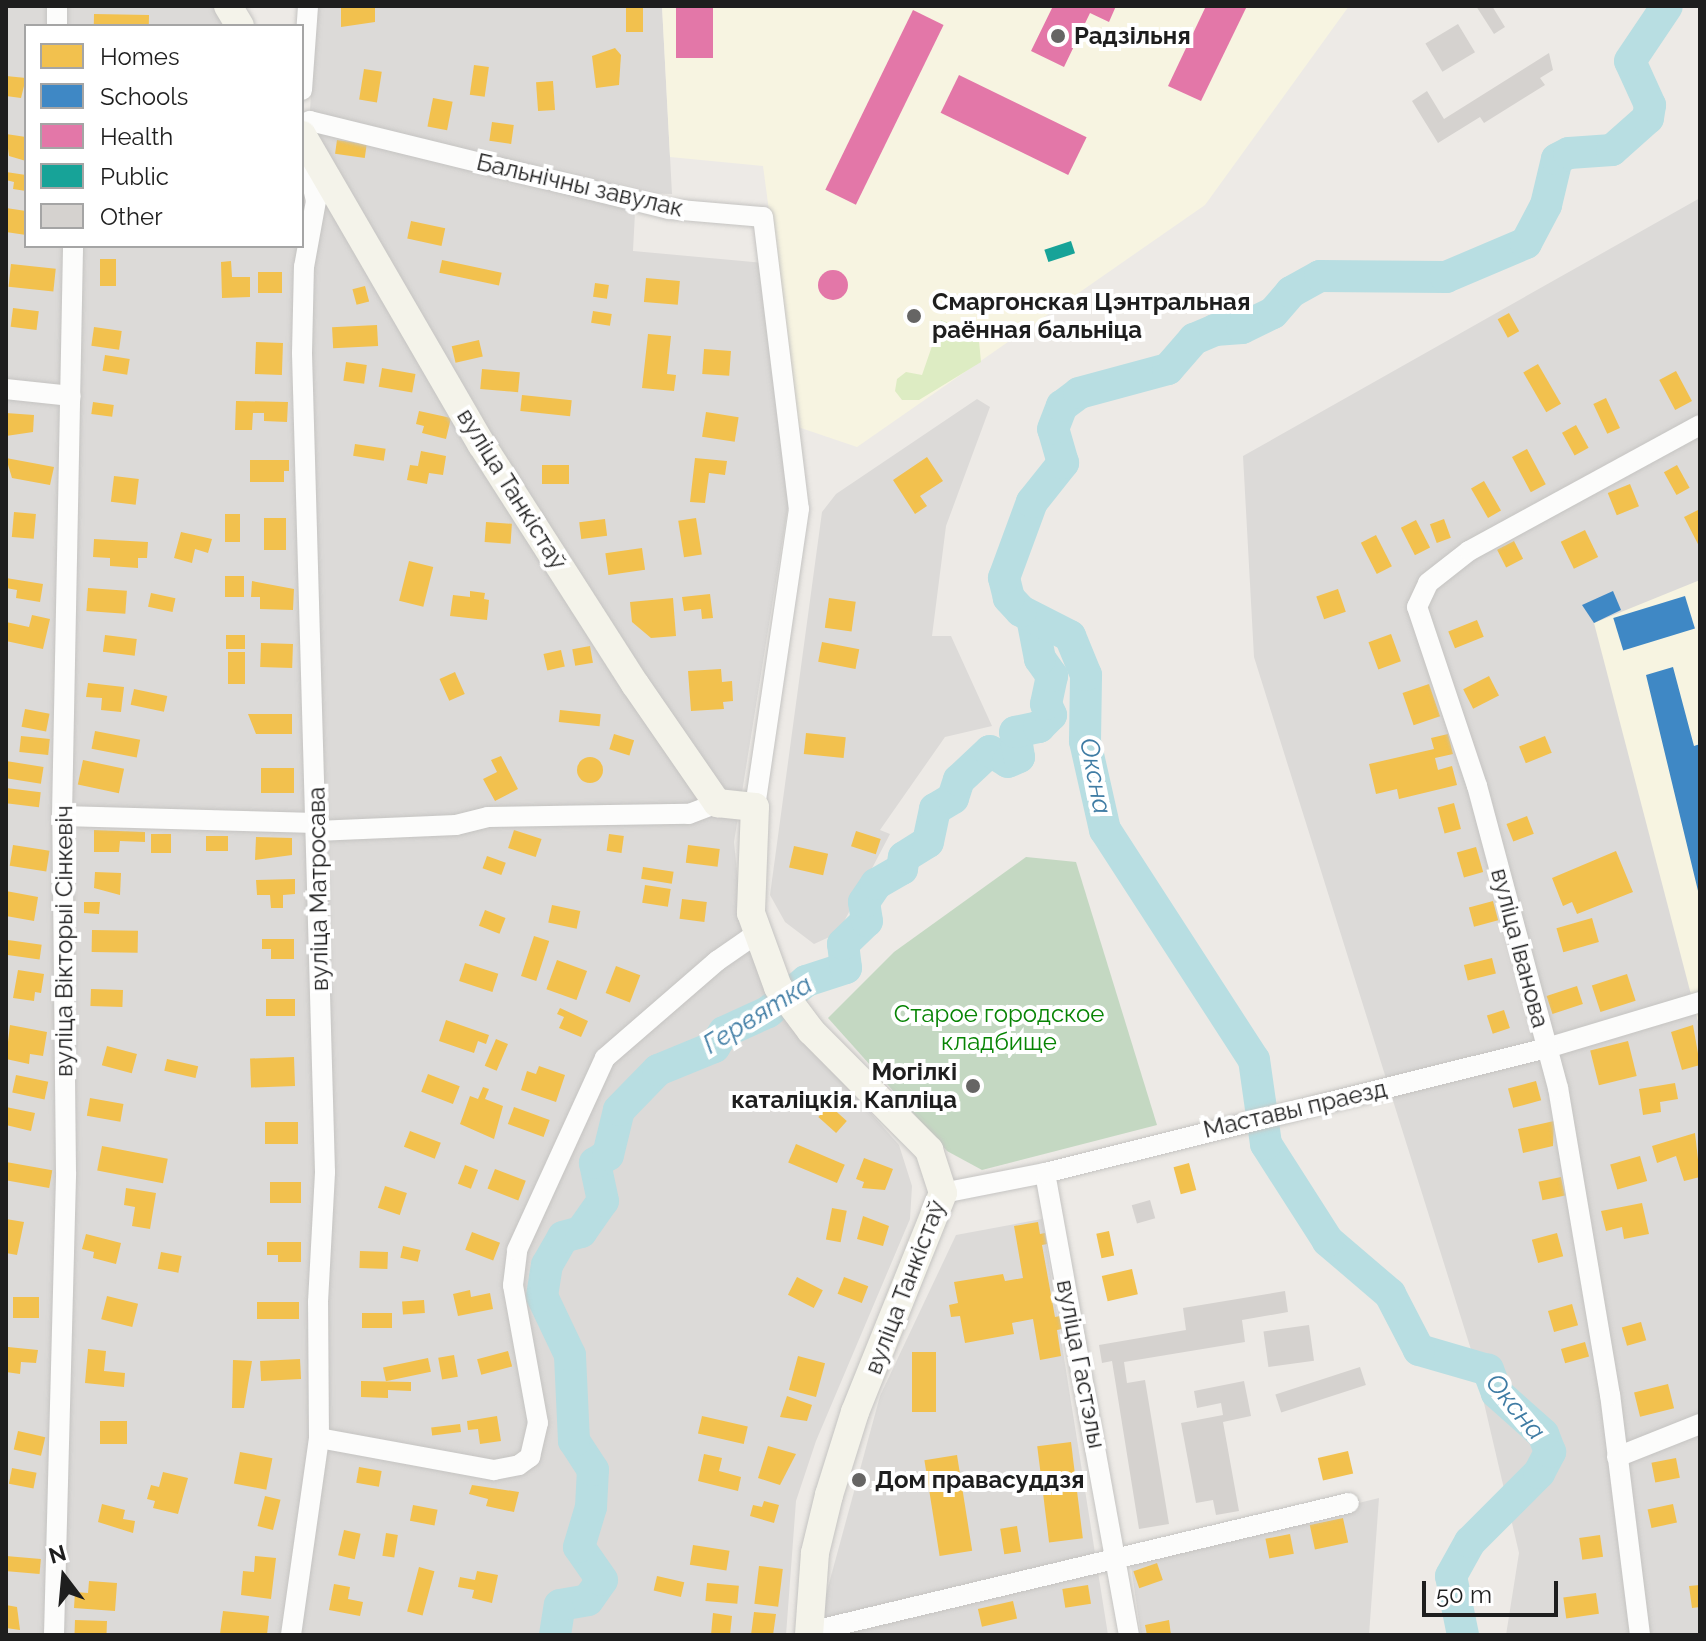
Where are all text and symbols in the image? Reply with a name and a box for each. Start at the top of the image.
place label: Радзільня [1074,22,1191,50]
legend [24,24,304,248]
marker: Радзільня [1049,27,1067,45]
text: Homes [100,42,180,71]
text: Schools [100,82,188,111]
text: Health [100,122,173,151]
street label: Бальнічны завулак [474,147,686,223]
text: Public [100,162,169,191]
text: Other [100,202,163,231]
place label: Смаргонская Цэнтральная раённая бальніца [932,288,1250,344]
marker: Смаргонская Цэнтральная раённая бальніца [903,305,925,327]
street label: вуліца Танкістаў [451,403,573,575]
water label: Оксна [1072,735,1118,817]
street label: вуліца Матросава [302,787,334,991]
street label: вуліца Вікторыі Сінкевіч [50,805,78,1077]
street label: вуліца Іванова [1485,865,1555,1031]
water label: Гервятка [698,969,818,1061]
park label: Старое городское кладбище [894,1000,1104,1056]
place label: Могілкі каталіцкія. Капліца [731,1058,957,1114]
street label: Маставы праезд [1200,1074,1390,1144]
marker: Могілкі каталіцкія. Капліца [964,1077,982,1095]
street label: вуліца Танкістаў [858,1195,952,1379]
street label: вуліца Гастэлы [1051,1277,1111,1451]
water label: Оксна [1478,1368,1552,1446]
place label: Дом правасуддзя [875,1466,1084,1494]
marker: Дом правасуддзя [850,1471,868,1489]
north arrow [24,1537,104,1617]
text: N [46,1539,69,1569]
scale bar [1426,1565,1562,1615]
text: 50 m [1436,1580,1492,1609]

